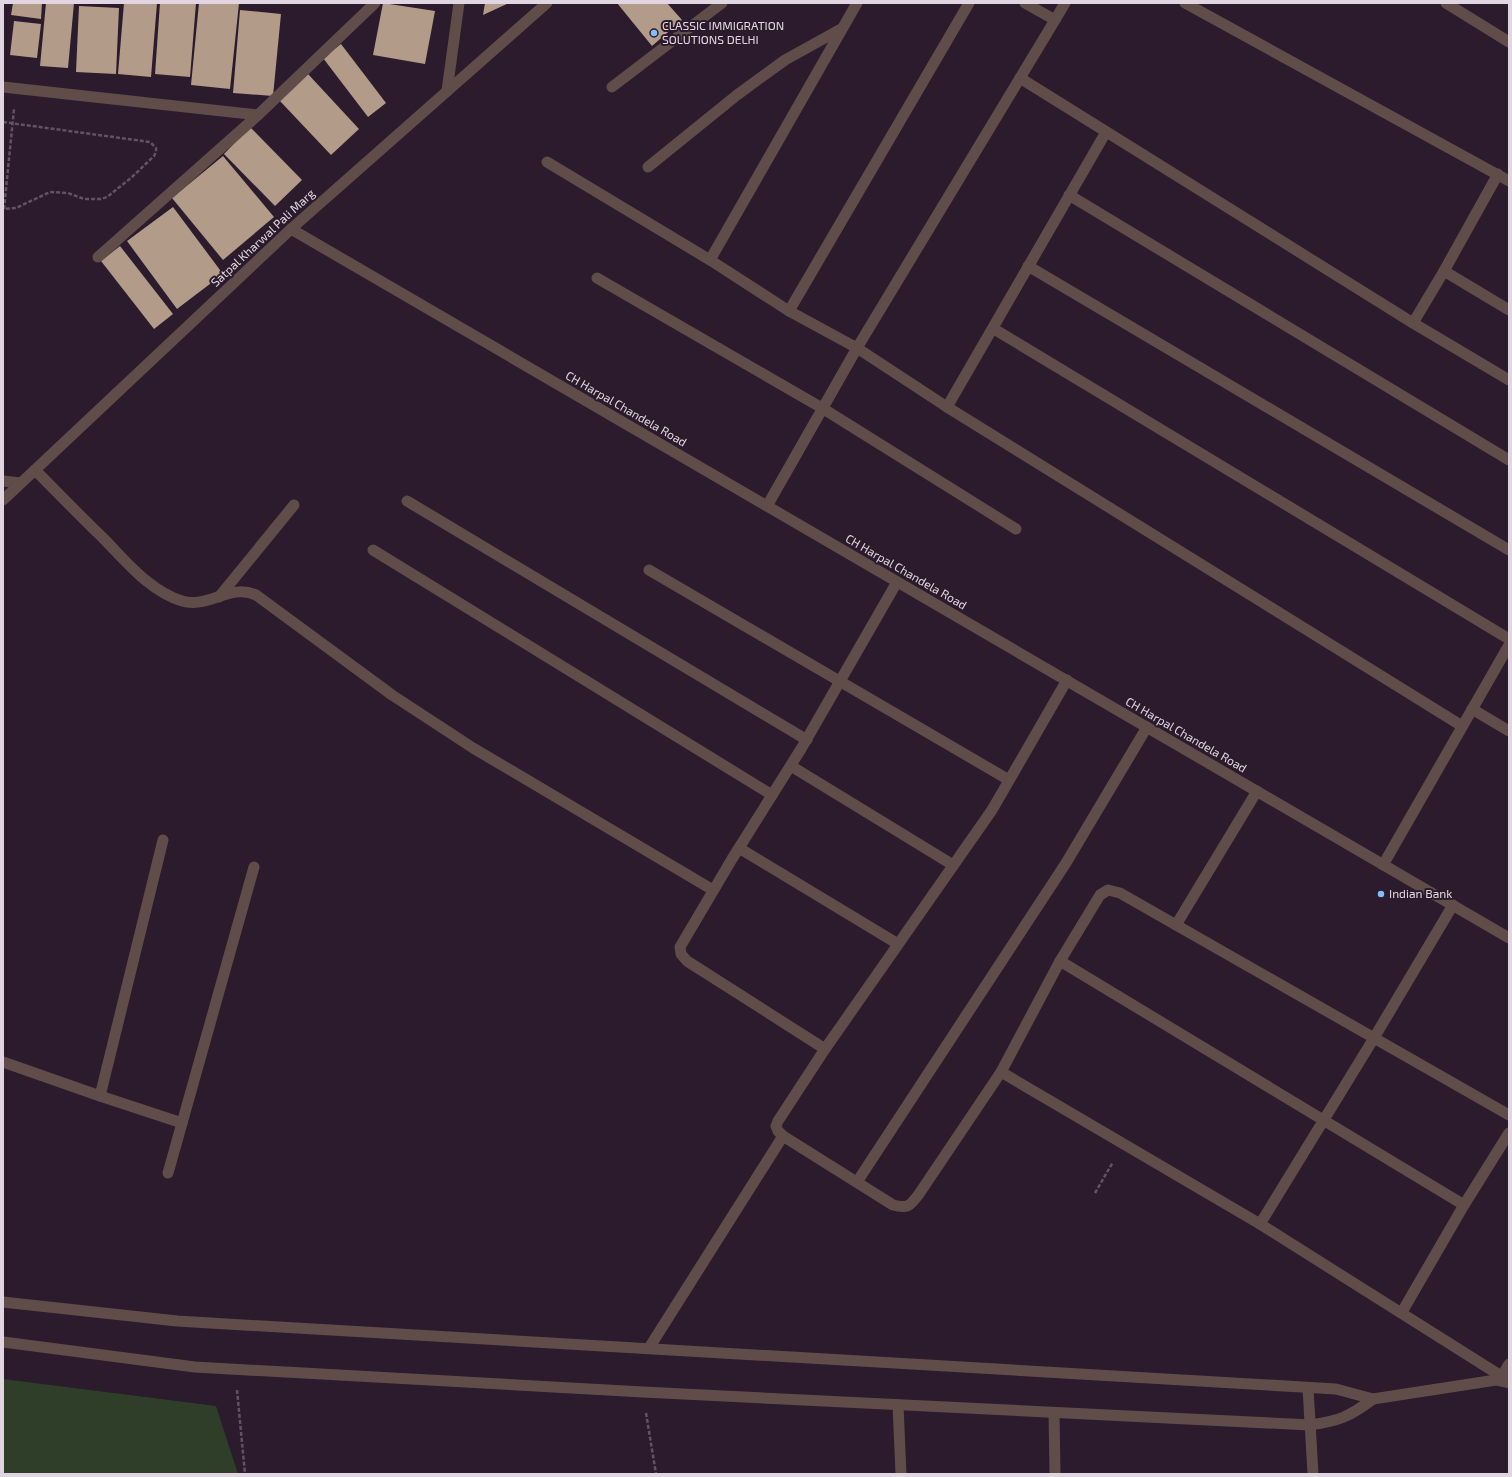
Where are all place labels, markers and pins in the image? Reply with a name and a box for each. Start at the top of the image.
place label: CLASSIC IMMIGRATION SOLUTIONS DELHI [662,18,784,46]
marker: CLASSIC IMMIGRATION SOLUTIONS DELHI [649,28,659,38]
place label: Indian Bank [1389,886,1452,900]
marker: Indian Bank [1376,889,1386,899]

